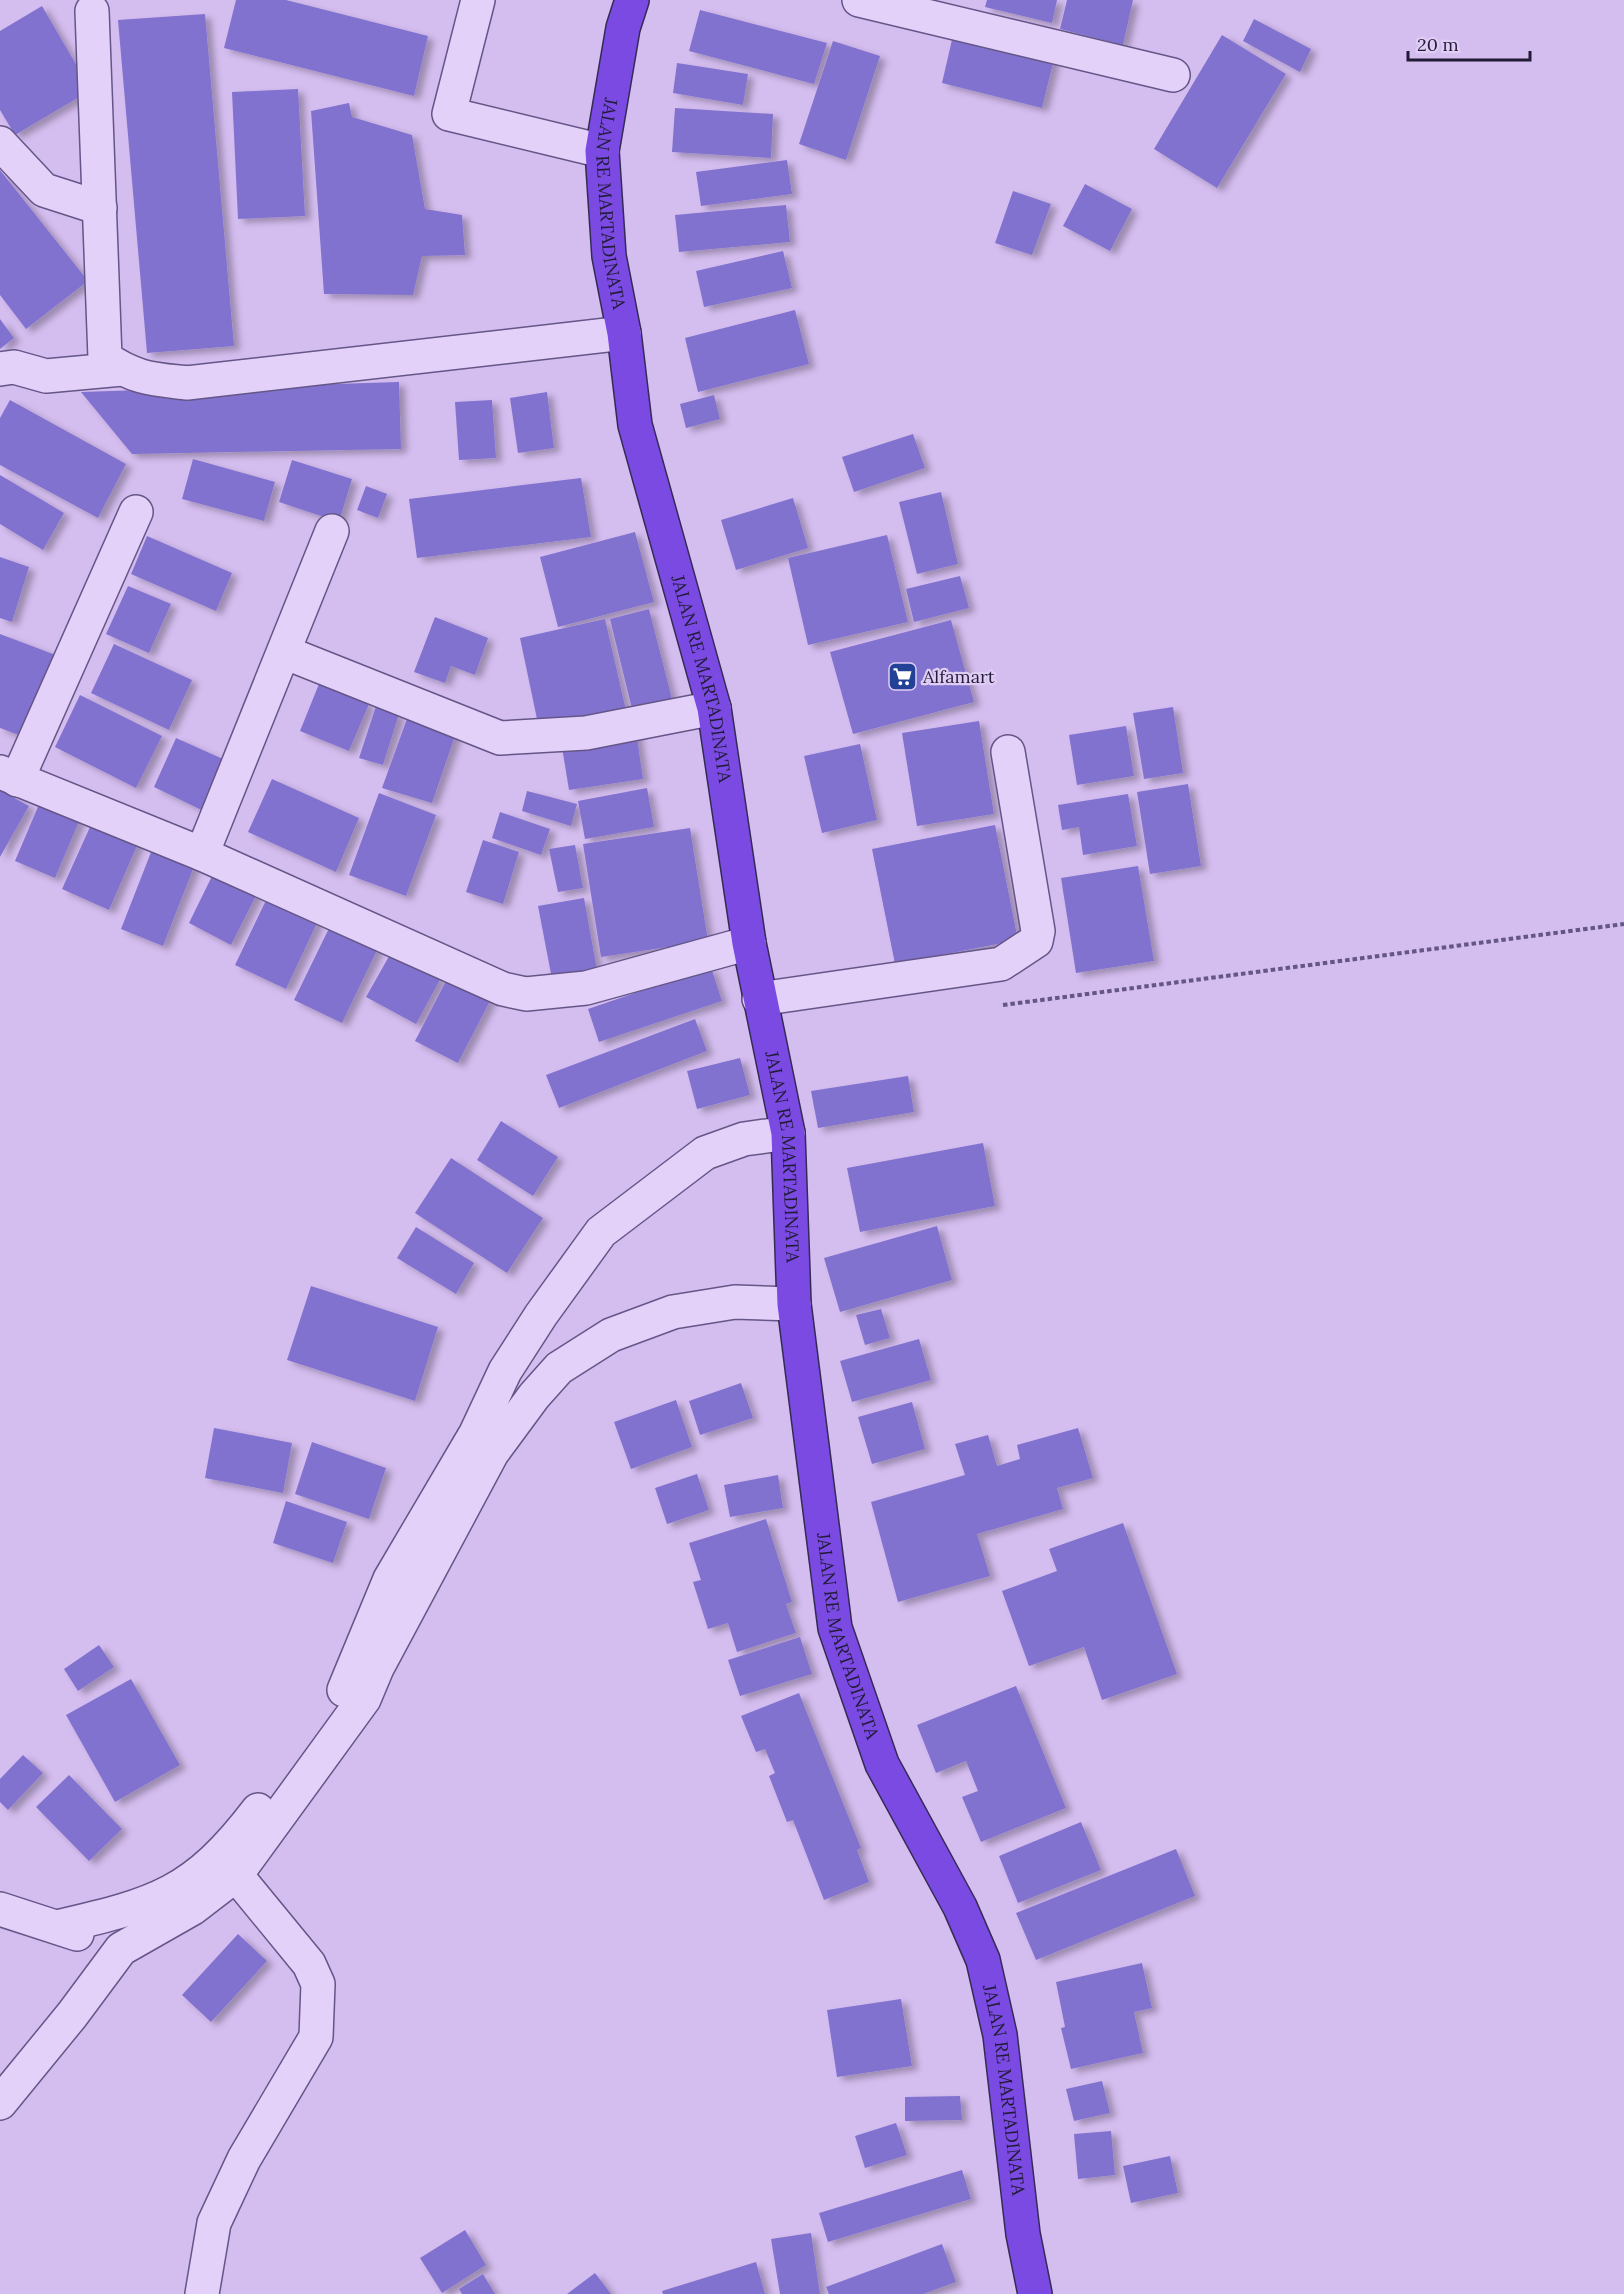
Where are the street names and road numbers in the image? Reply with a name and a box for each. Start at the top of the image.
street label: JALAN RE MARTADINATA [591,95,631,312]
street label: JALAN RE MARTADINATA [666,571,737,785]
street label: JALAN RE MARTADINATA [760,1048,805,1264]
street label: JALAN RE MARTADINATA [812,1530,885,1743]
street label: JALAN RE MARTADINATA [978,1981,1031,2197]

